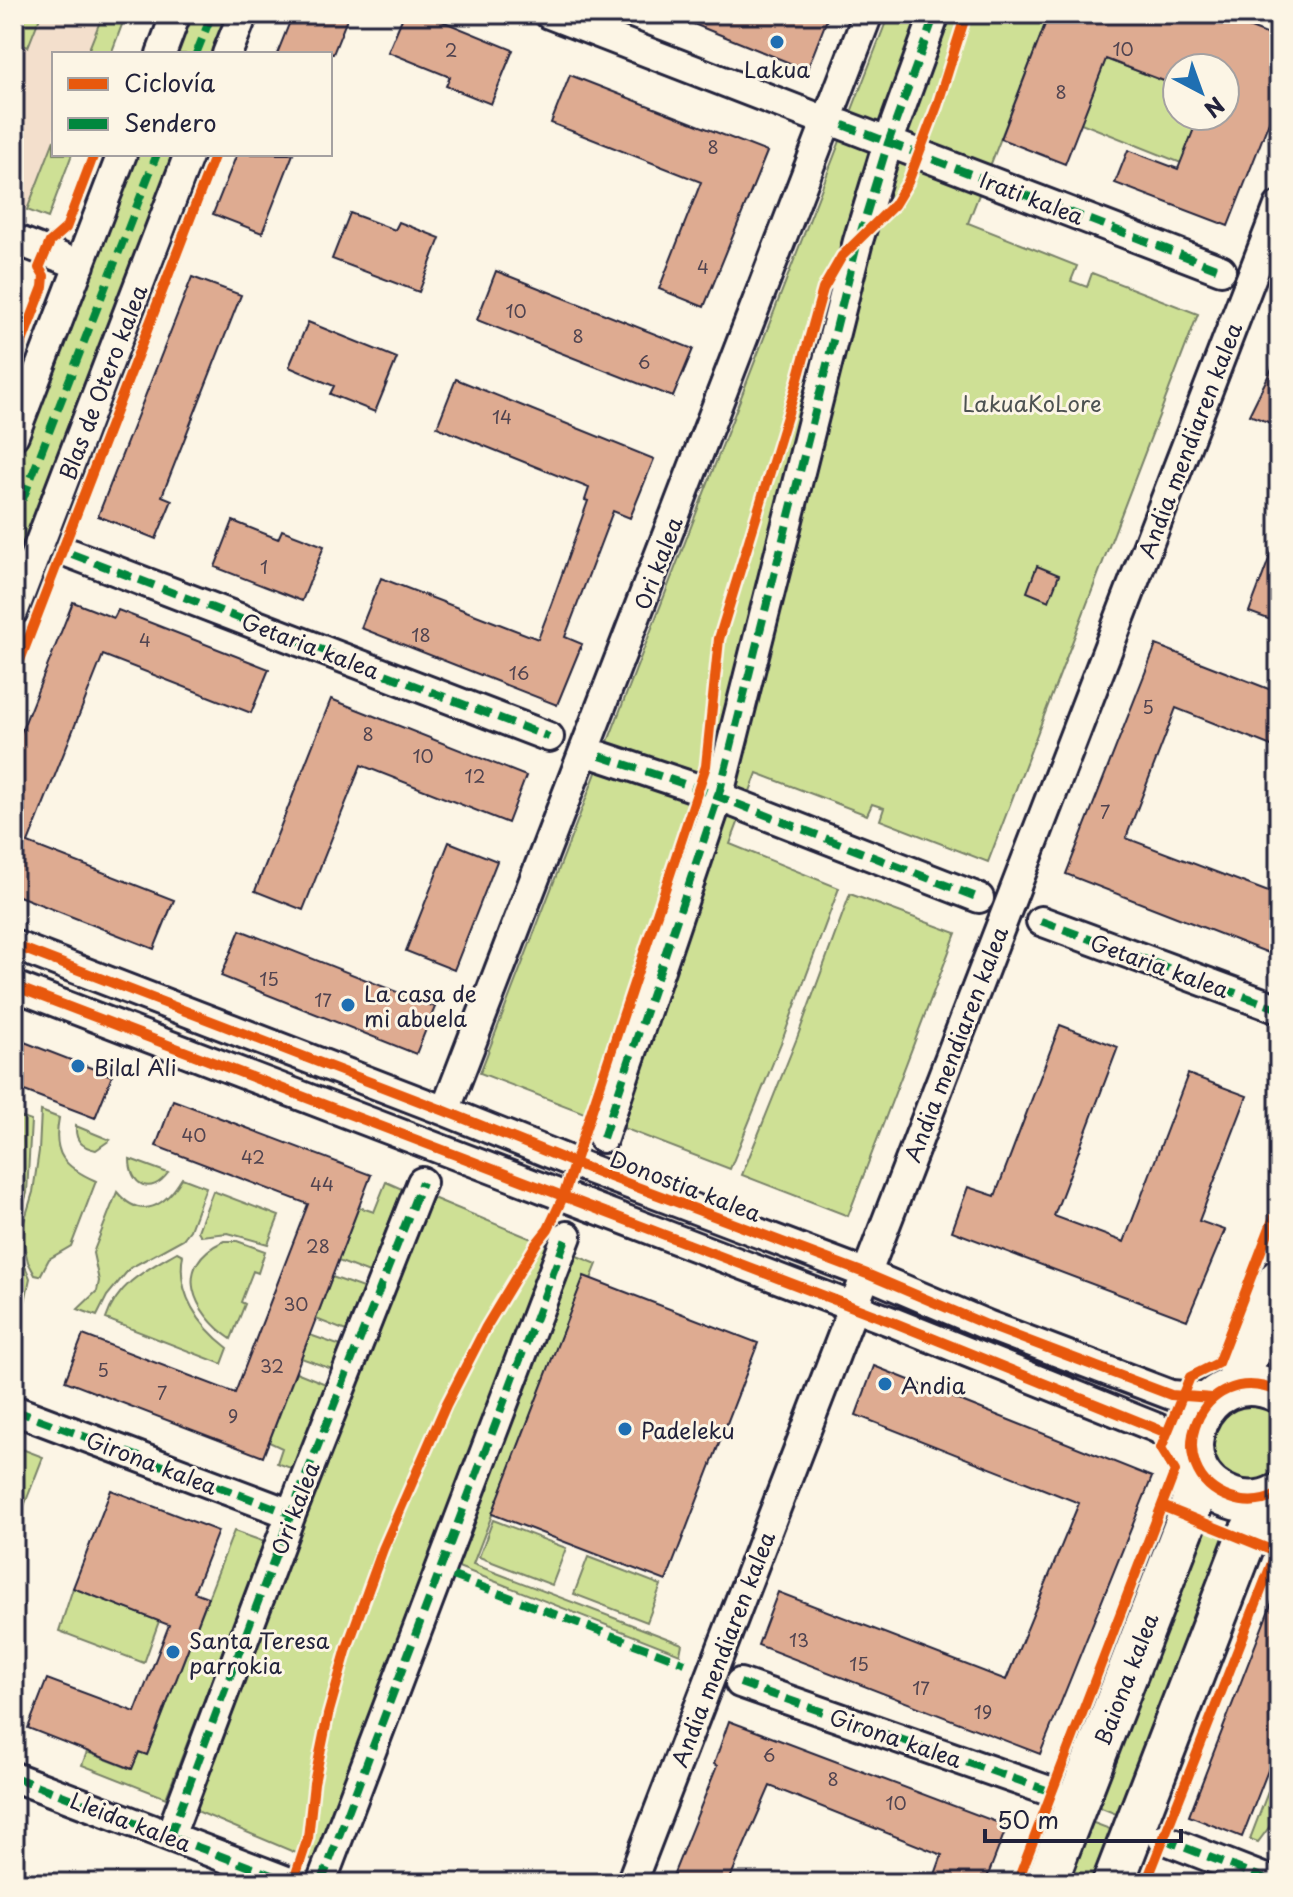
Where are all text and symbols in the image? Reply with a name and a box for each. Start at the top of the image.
marker: Lakua [768,33,786,51]
house number: 10 [1112,35,1134,62]
house number: 2 [445,36,457,63]
legend [52,52,332,156]
place label: Lakua [744,52,810,85]
north arrow [1161,52,1241,132]
text: Ciclovía [124,64,215,100]
house number: 8 [1055,78,1067,105]
text: N [1198,90,1233,126]
text: Sendero [124,104,216,140]
house number: 8 [707,133,719,160]
street label: Irati kalea [975,162,1089,232]
house number: 4 [697,253,709,280]
street label: Blas de Otero kalea [50,279,155,484]
house number: 10 [505,297,527,324]
street label: Andia mendiaren kalea [1129,317,1249,563]
house number: 8 [572,322,584,349]
house number: 6 [638,348,650,375]
park label: LakuaKoLore [962,386,1102,419]
house number: 14 [492,403,512,430]
street label: Ori kalea [624,511,690,614]
house number: 1 [260,553,268,580]
street label: Getaria kalea [237,604,385,687]
house number: 18 [411,621,431,648]
house number: 4 [139,626,151,653]
house number: 16 [509,659,529,686]
house number: 5 [1142,693,1154,720]
house number: 8 [362,720,374,747]
house number: 10 [412,742,434,769]
house number: 12 [465,762,485,789]
house number: 7 [1100,798,1110,825]
street label: Andia mendiaren kalea [895,921,1015,1167]
street label: Getaria kalea [1086,925,1234,1005]
house number: 15 [259,965,279,992]
place label: La casa de mi abuela [364,976,477,1034]
house number: 17 [314,986,332,1013]
marker: La casa de mi abuela [339,996,357,1014]
place label: Bilal Ali [94,1050,177,1083]
marker: Bilal Ali [69,1057,87,1075]
house number: 40 [181,1121,207,1148]
street label: Donostia kalea [606,1141,766,1229]
house number: 42 [241,1143,265,1170]
house number: 44 [310,1170,334,1197]
house number: 28 [306,1232,330,1259]
house number: 30 [283,1290,309,1317]
house number: 32 [260,1352,284,1379]
house number: 5 [97,1356,109,1383]
place label: Andia [901,1368,966,1401]
marker: Andia [876,1375,894,1393]
house number: 7 [157,1379,167,1406]
house number: 9 [228,1402,238,1429]
place label: Padeleku [641,1413,735,1446]
marker: Padeleku [616,1420,634,1438]
street label: Girona kalea [82,1422,222,1502]
street label: Ori kalea [261,1456,327,1559]
street label: Andia mendiaren kalea [662,1526,782,1772]
street label: Baiona kalea [1085,1608,1165,1750]
place label: Santa Teresa parrokia [189,1623,330,1681]
house number: 13 [789,1626,809,1653]
marker: Santa Teresa parrokia [164,1643,182,1661]
house number: 15 [849,1650,869,1677]
house number: 17 [912,1674,930,1701]
house number: 19 [974,1698,992,1725]
street label: Girona kalea [825,1699,967,1775]
house number: 6 [763,1741,775,1768]
house number: 8 [827,1765,839,1792]
street label: Lleida kalea [66,1783,197,1859]
house number: 10 [885,1789,907,1816]
scale bar [985,1793,1181,1843]
text: 50 m [997,1801,1059,1837]

